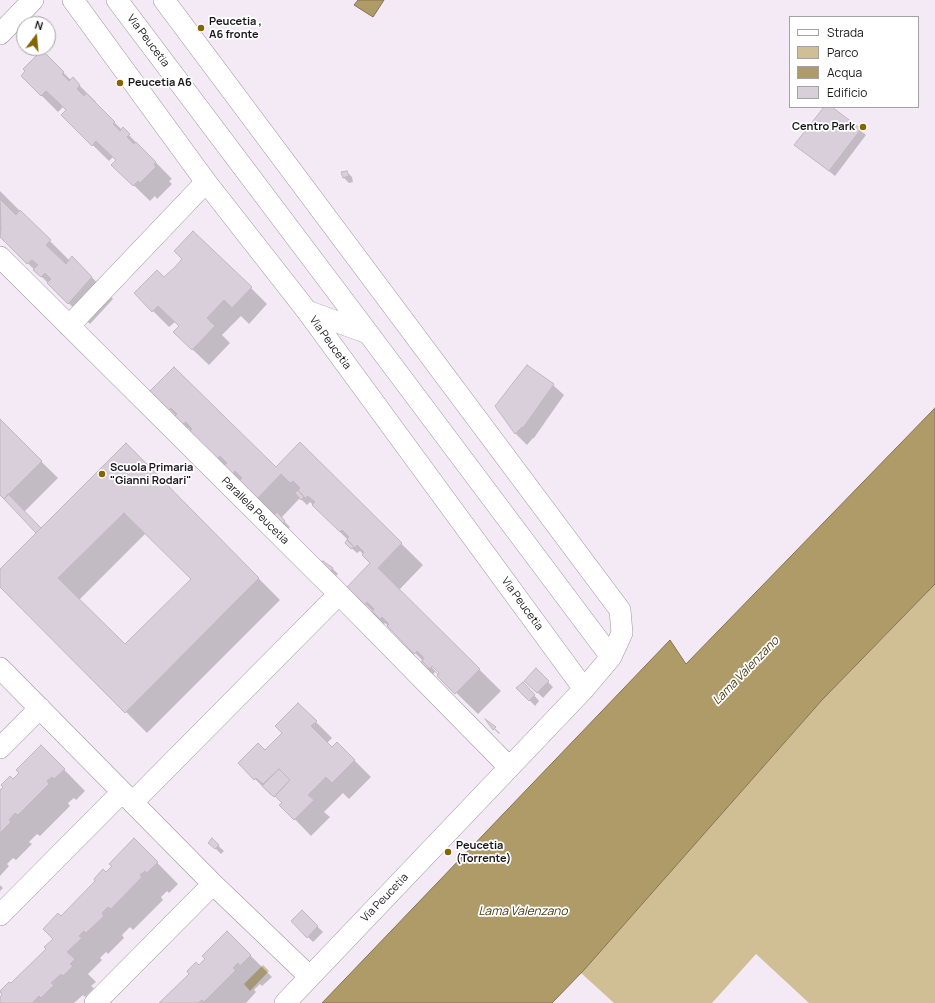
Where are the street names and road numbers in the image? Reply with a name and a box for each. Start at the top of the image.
street label: Via Peucetia [124,12,172,70]
street label: Via Peucetia [306,314,354,372]
street label: Parallela Peucetia [219,475,291,547]
street label: Via Peucetia [498,575,546,633]
street label: Via Peucetia [359,871,411,925]

